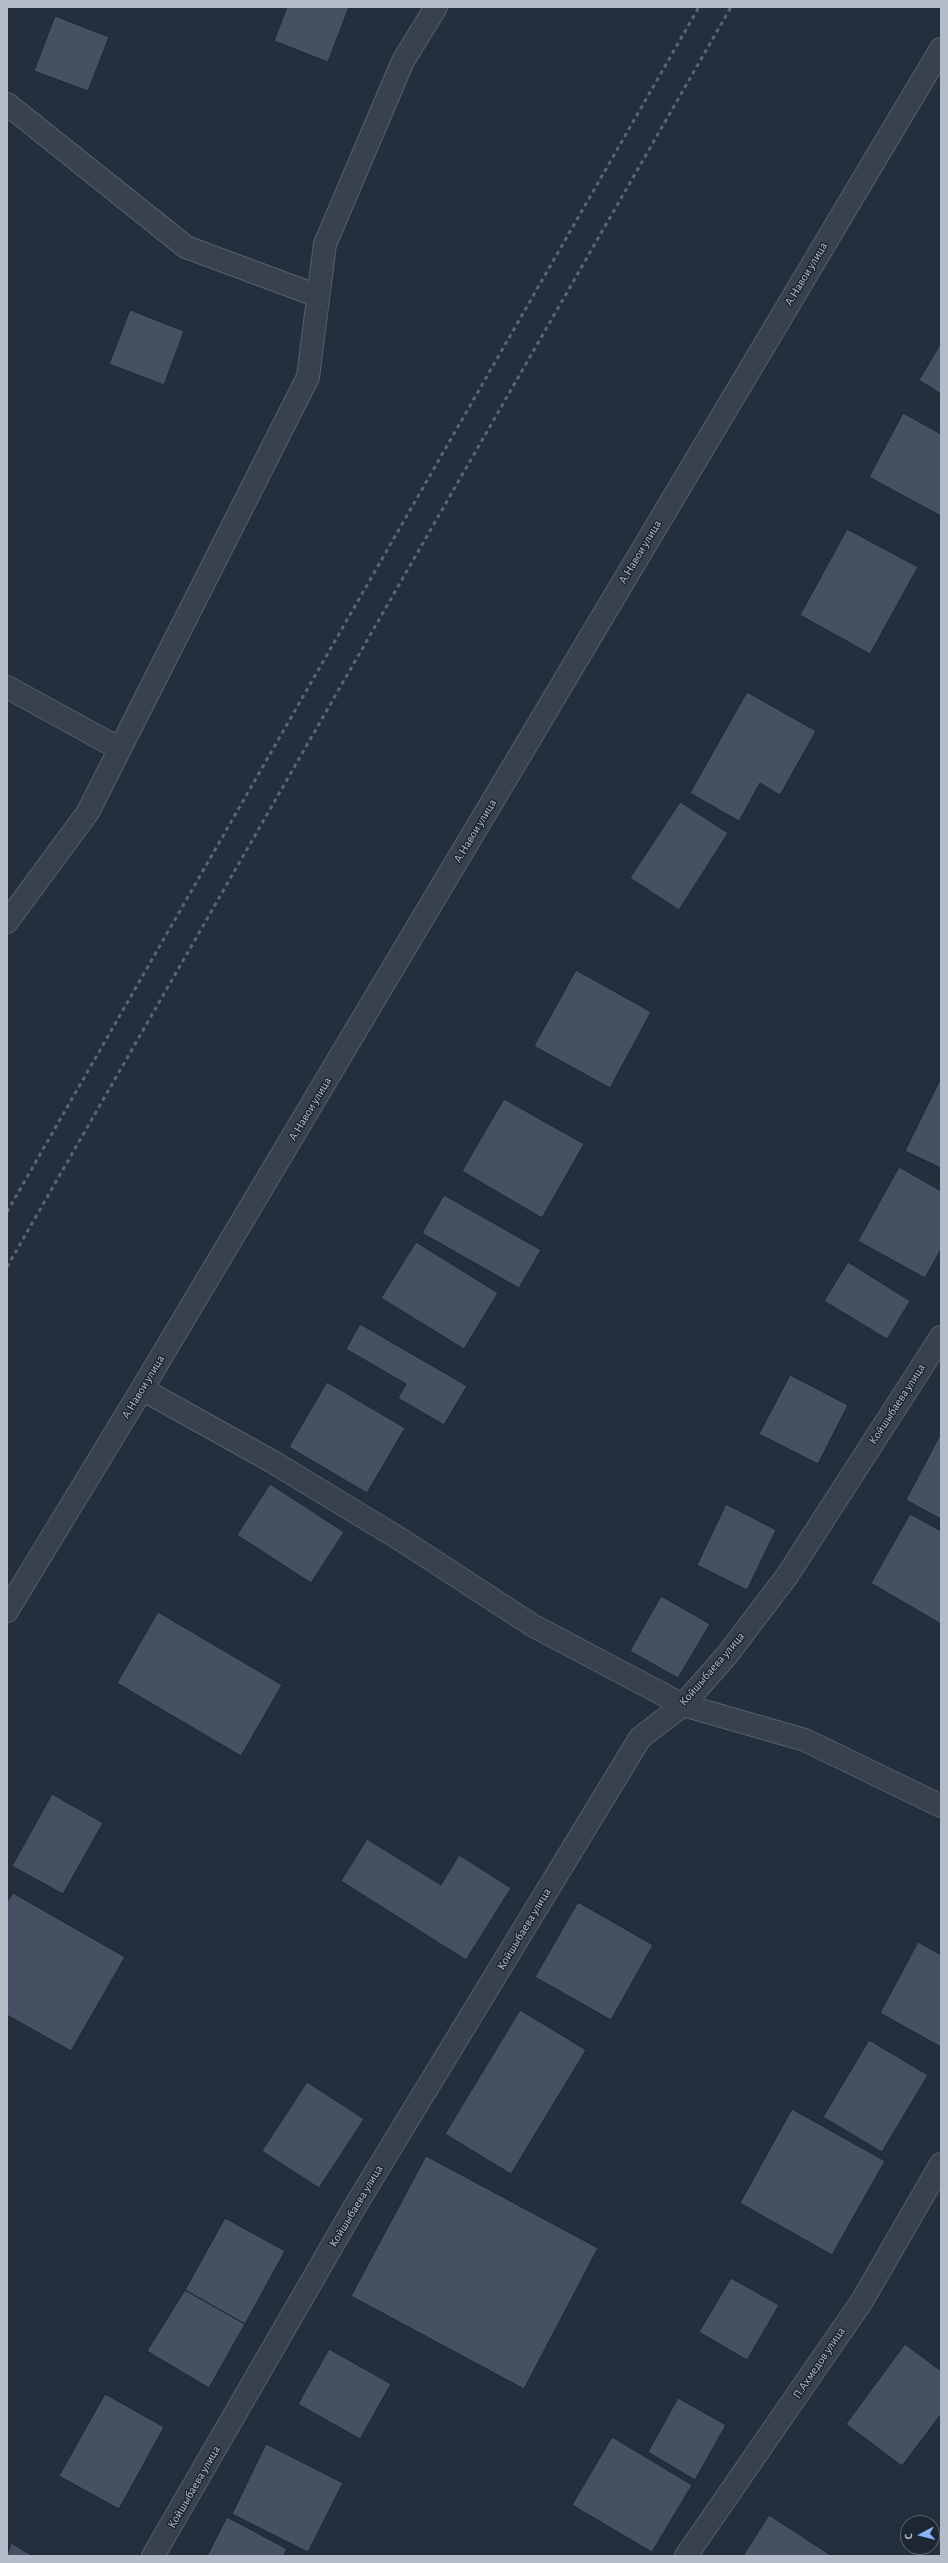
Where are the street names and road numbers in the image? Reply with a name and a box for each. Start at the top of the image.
street label: А.Навои улица [781,240,831,308]
street label: А.Навои улица [615,518,665,586]
street label: А.Навои улица [450,797,500,865]
street label: А.Навои улица [285,1075,335,1143]
street label: А.Навои улица [118,1353,168,1421]
street label: Койшыбаева улица [866,1361,928,1447]
street label: Койшыбаева улица [676,1629,748,1709]
street label: Койшыбаева улица [494,1885,554,1973]
street label: Койшыбаева улица [326,2162,386,2250]
street label: П.Ахмедов улица [790,2324,848,2402]
street label: Койшыбаева улица [165,2443,223,2531]

